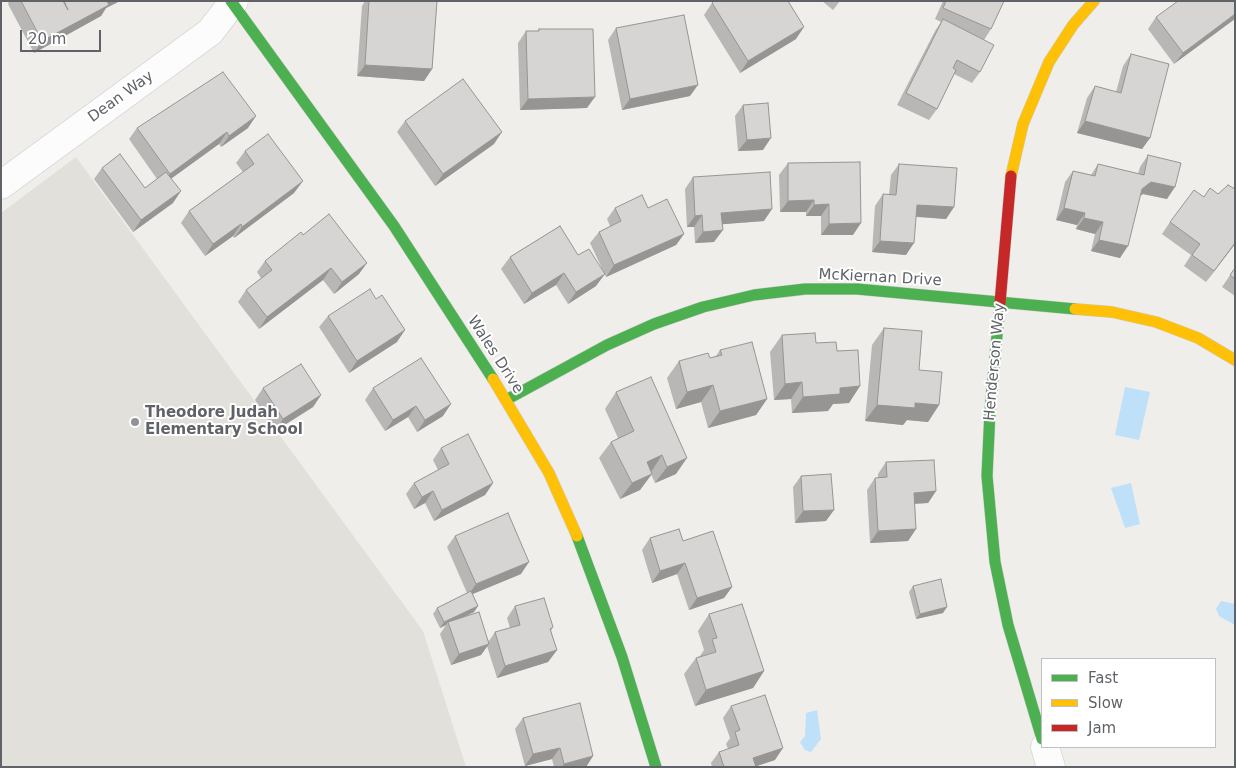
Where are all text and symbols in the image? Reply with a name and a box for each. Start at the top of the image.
scale bar [22,20,104,52]
text: 20 m [28,30,66,48]
street label: Dean Way [85,67,157,127]
street label: McKiernan Drive [818,266,942,290]
street label: Henderson Way [981,302,1009,422]
street label: Wales Drive [463,313,527,397]
place label: Theodore Judah Elementary School [145,404,303,439]
marker: Theodore Judah Elementary School [129,416,141,428]
legend [1041,658,1216,748]
text: Fast [1088,669,1118,687]
text: Slow [1088,694,1123,712]
text: Jam [1088,719,1116,737]

